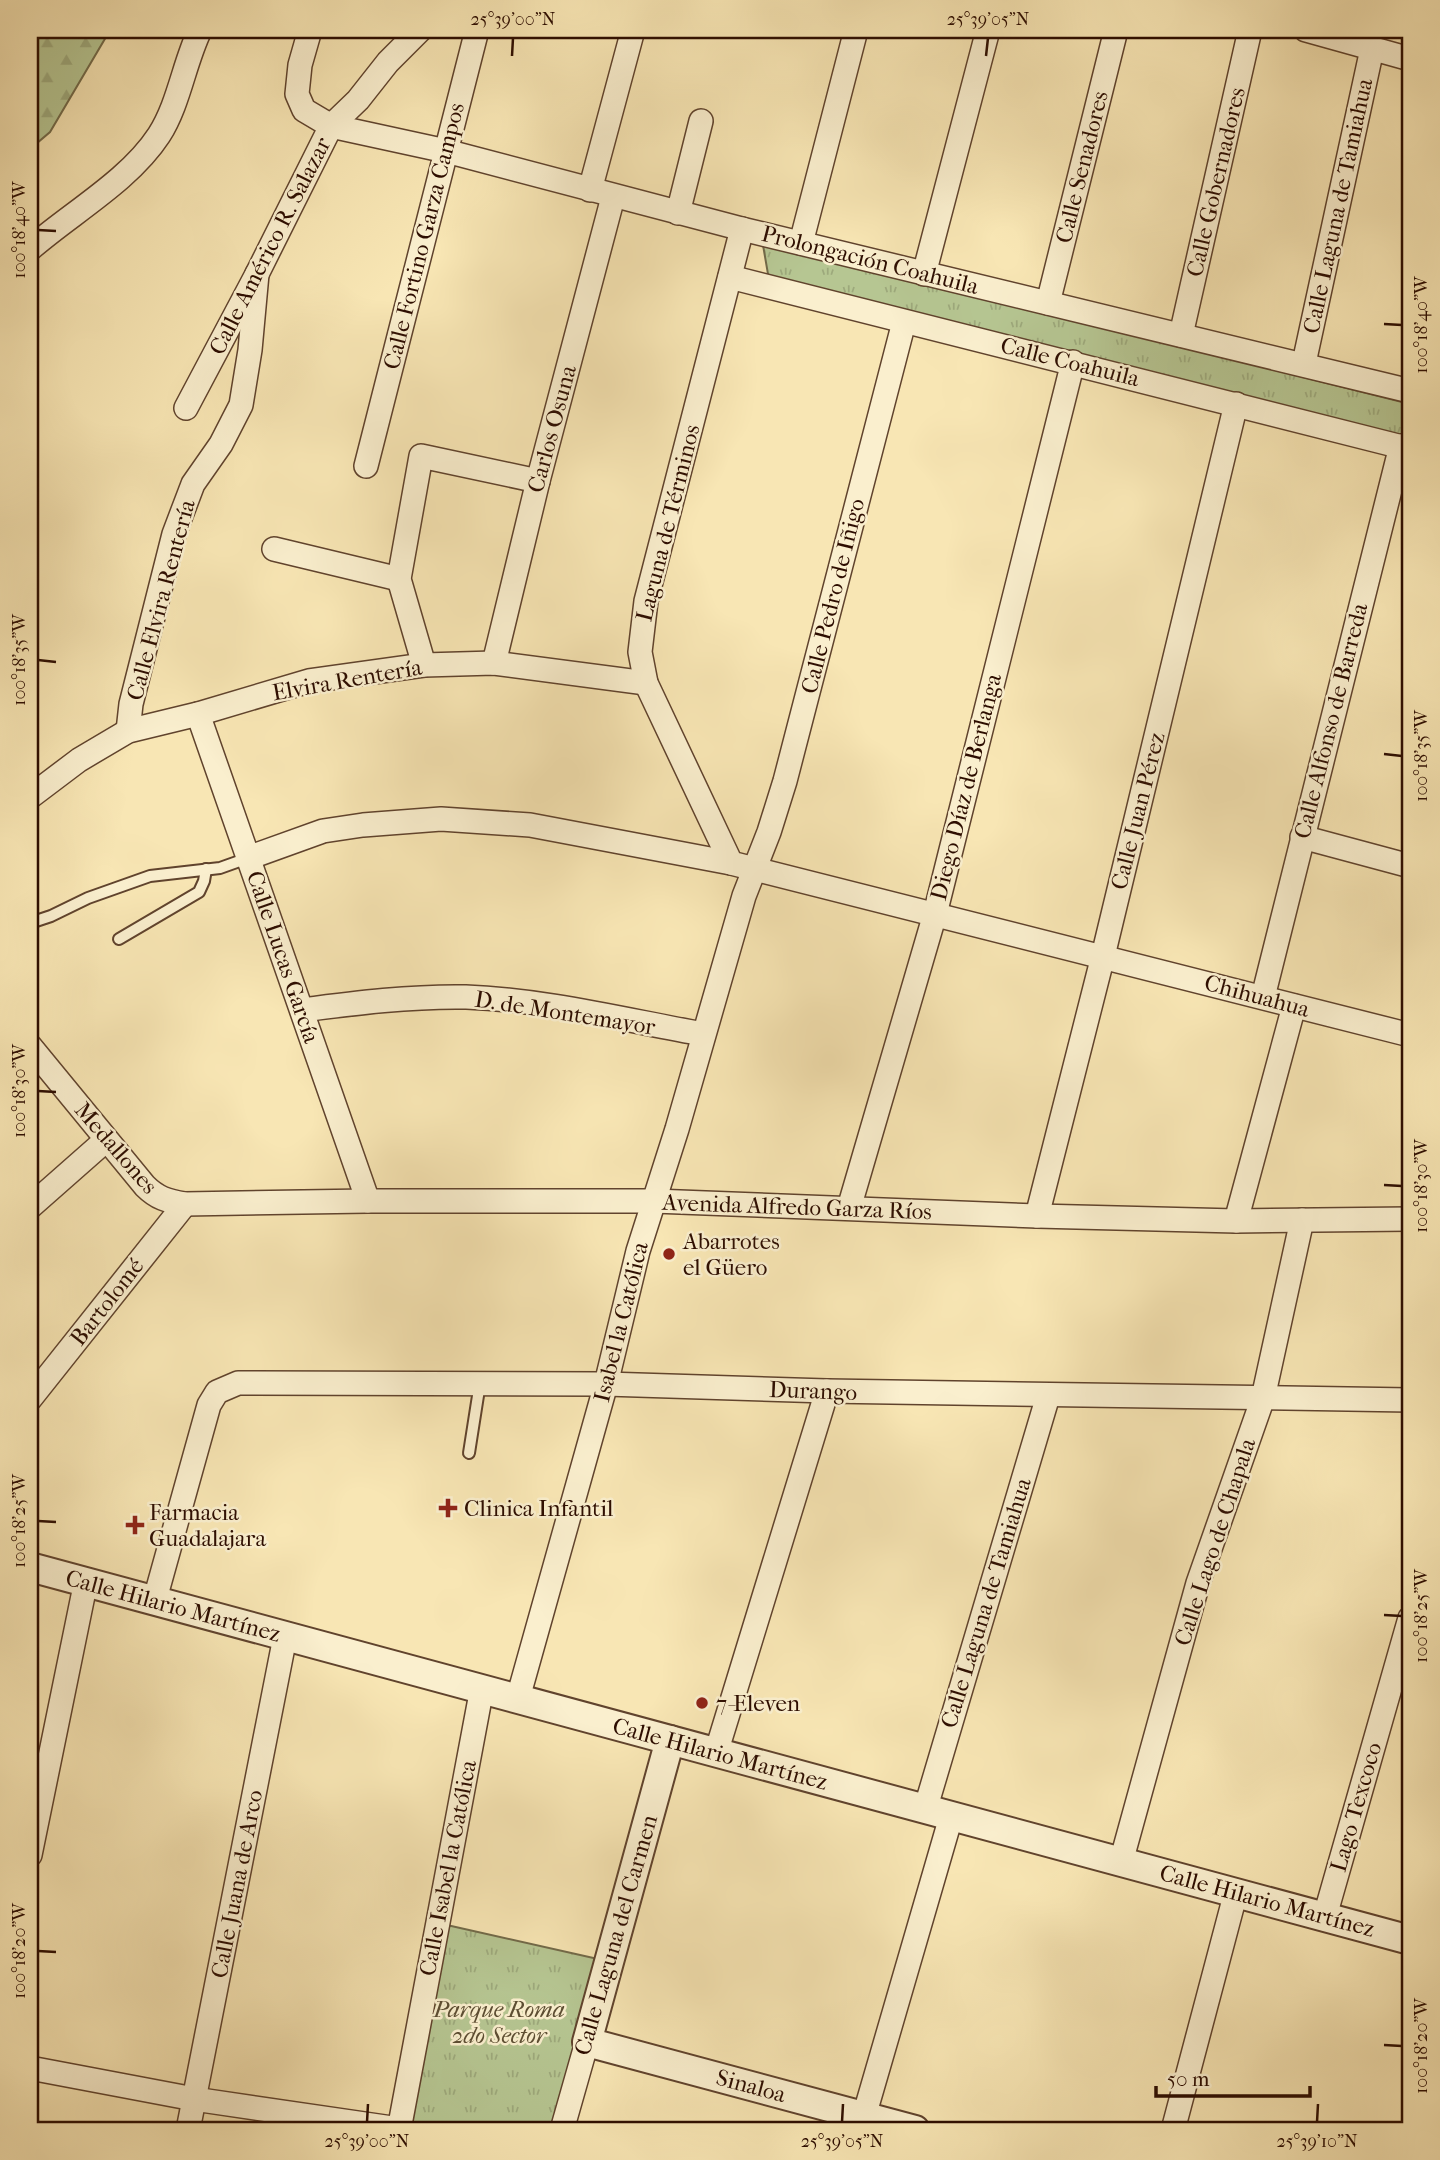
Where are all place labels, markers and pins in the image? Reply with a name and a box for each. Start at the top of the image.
place label: Abarrotes el Güero [682,1228,780,1281]
marker: Abarrotes el Güero [661,1246,677,1262]
place label: Clinica Infantil [464,1495,614,1522]
marker: Clinica Infantil [438,1498,458,1518]
place label: Farmacia Guadalajara [149,1499,266,1552]
marker: Farmacia Guadalajara [127,1517,143,1533]
place label: 7-Eleven [716,1690,801,1717]
marker: 7-Eleven [694,1695,710,1711]

